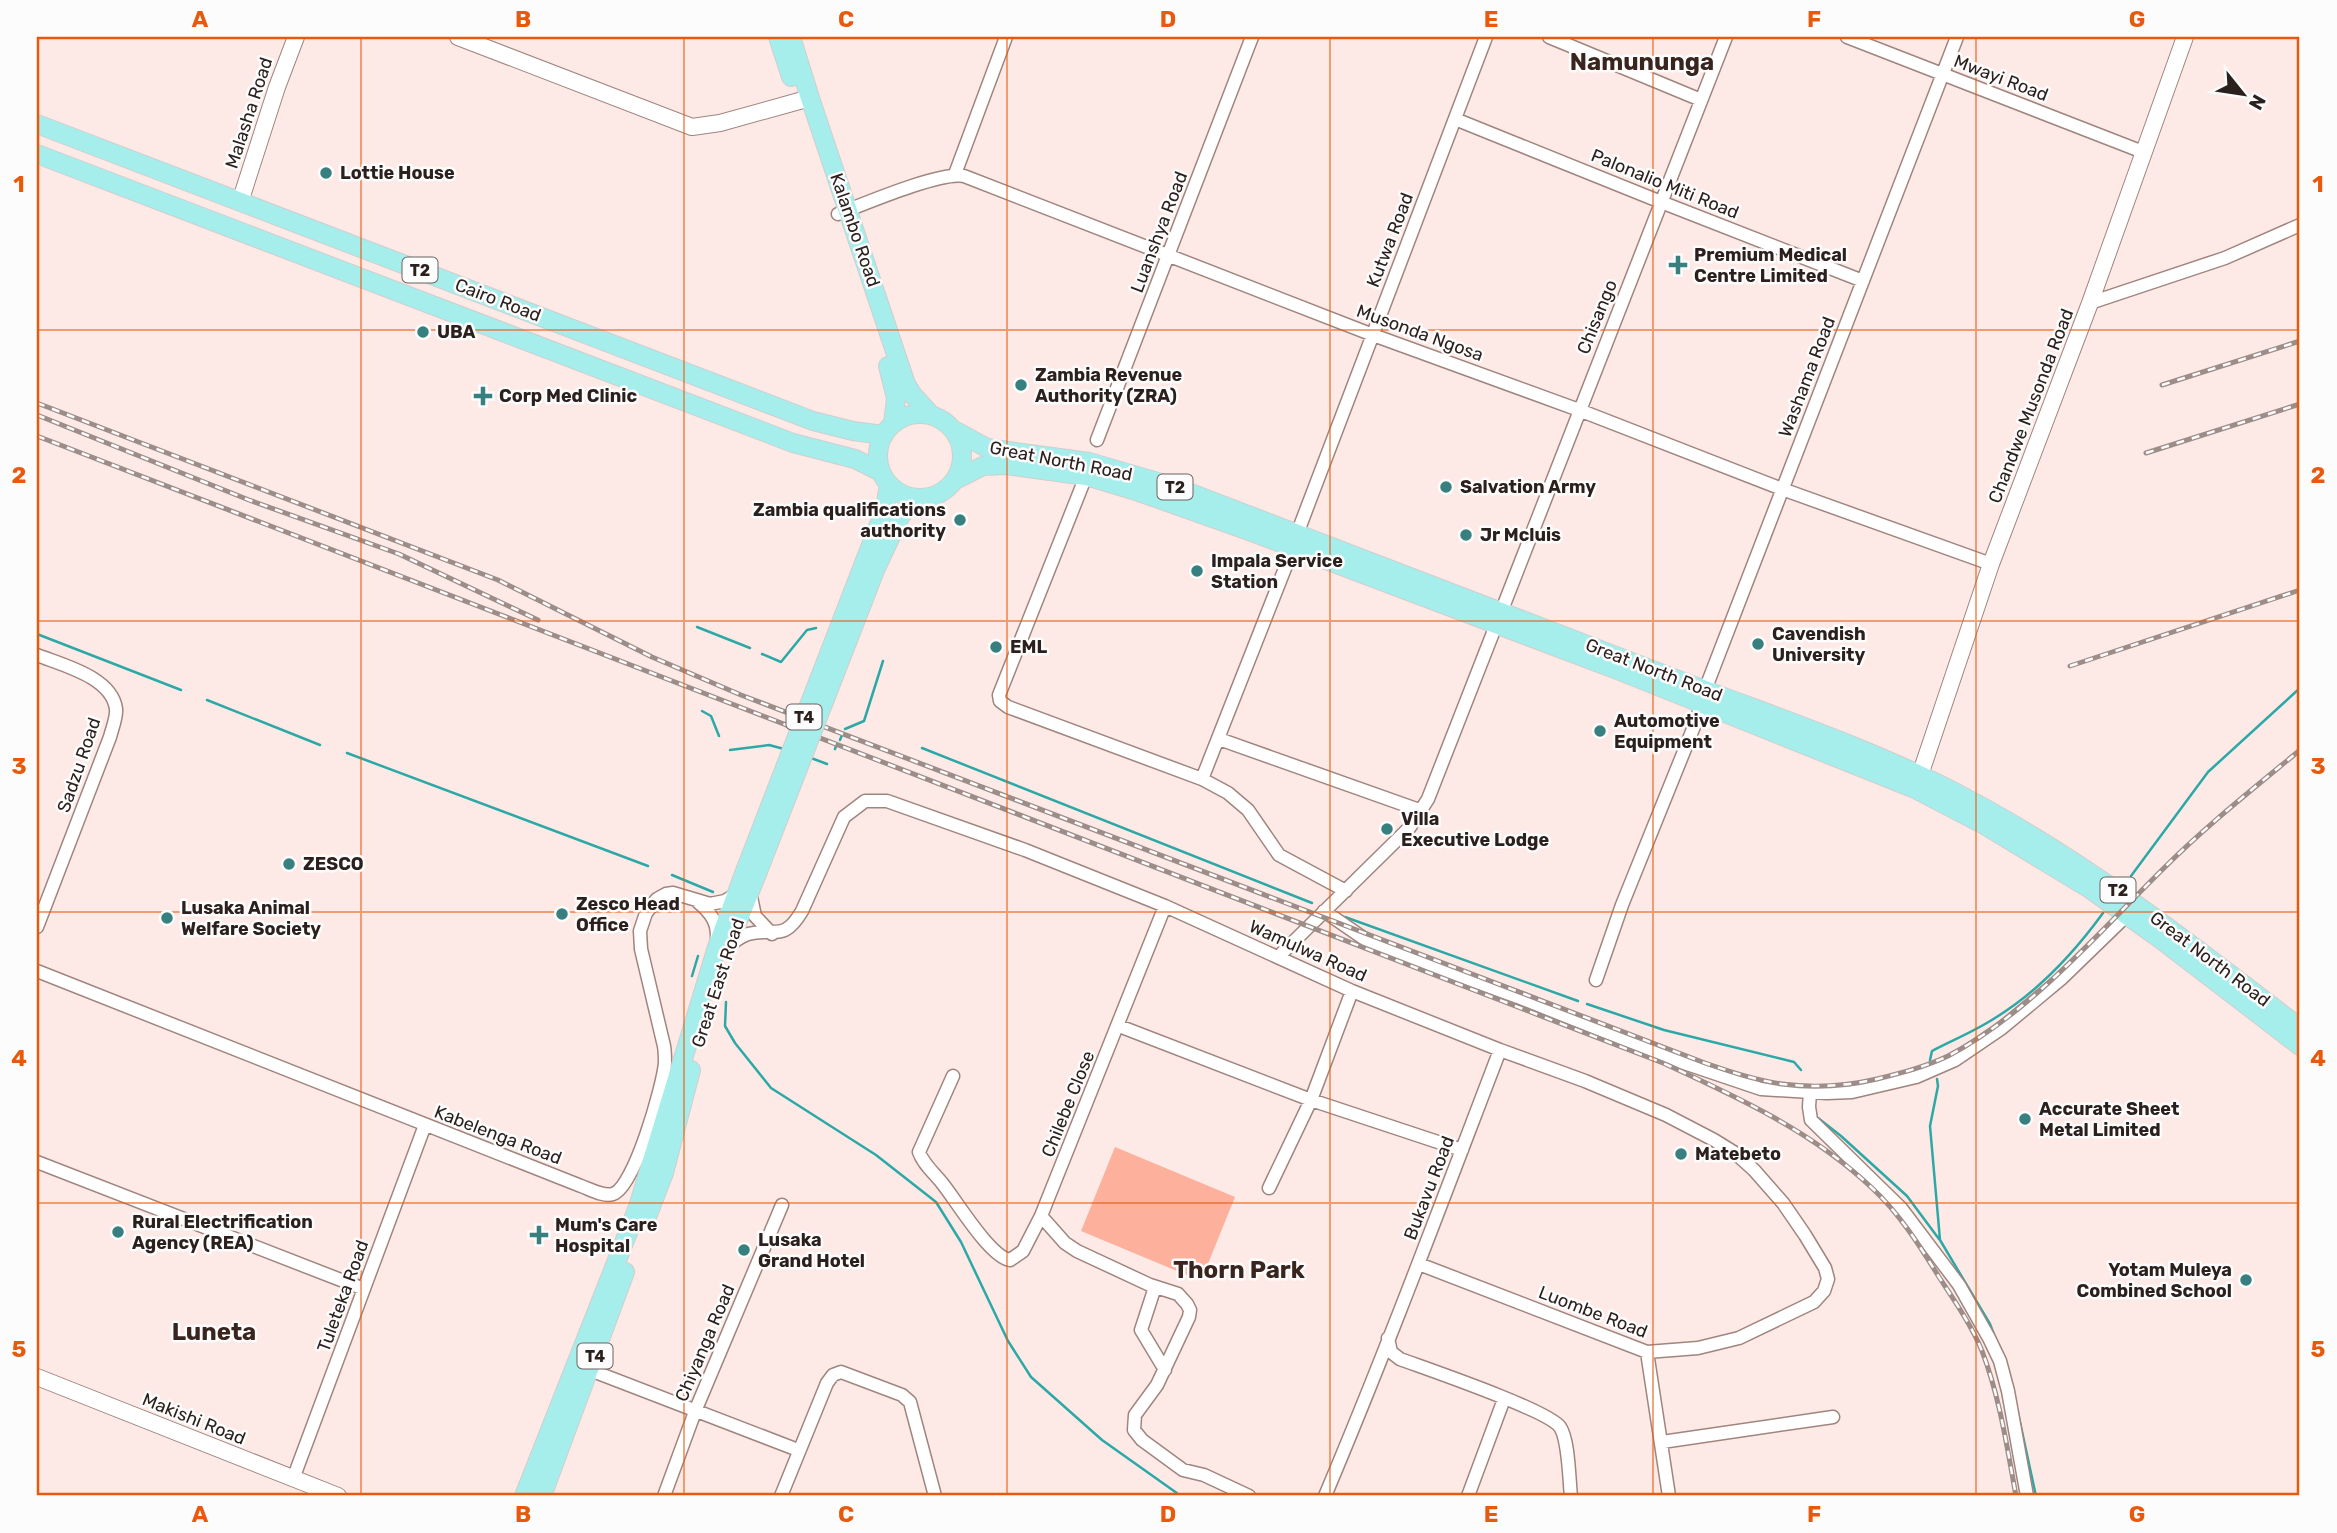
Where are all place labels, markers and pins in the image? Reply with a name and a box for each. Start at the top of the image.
place label: Lottie House [340,162,455,184]
marker: Lottie House [318,165,334,181]
place label: Premium Medical Centre Limited [1694,244,1847,287]
marker: Premium Medical Centre Limited [1668,255,1688,275]
place label: UBA [437,321,476,343]
marker: UBA [415,324,431,340]
place label: Zambia Revenue Authority (ZRA) [1035,364,1183,407]
marker: Zambia Revenue Authority (ZRA) [1013,377,1029,393]
place label: Corp Med Clinic [499,385,637,407]
marker: Corp Med Clinic [473,386,493,406]
place label: Salvation Army [1460,476,1596,498]
marker: Salvation Army [1438,479,1454,495]
place label: Zambia qualifications authority [753,499,946,542]
marker: Zambia qualifications authority [952,512,968,528]
place label: Jr Mcluis [1480,524,1561,546]
marker: Jr Mcluis [1458,527,1474,543]
place label: Impala Service Station [1211,550,1343,593]
marker: Impala Service Station [1189,563,1205,579]
place label: Cavendish University [1772,623,1866,666]
place label: EML [1010,636,1047,658]
marker: Cavendish University [1750,636,1766,652]
marker: EML [988,639,1004,655]
place label: Automotive Equipment [1614,710,1720,753]
marker: Automotive Equipment [1592,723,1608,739]
place label: Villa Executive Lodge [1401,808,1549,851]
marker: Villa Executive Lodge [1379,821,1395,837]
place label: ZESCO [303,853,364,875]
marker: ZESCO [281,856,297,872]
place label: Zesco Head Office [576,893,680,936]
place label: Lusaka Animal Welfare Society [181,897,321,940]
marker: Zesco Head Office [554,906,570,922]
marker: Lusaka Animal Welfare Society [159,910,175,926]
place label: Accurate Sheet Metal Limited [2039,1098,2179,1141]
marker: Accurate Sheet Metal Limited [2017,1111,2033,1127]
place label: Matebeto [1695,1143,1781,1165]
marker: Matebeto [1673,1146,1689,1162]
place label: Rural Electrification Agency (REA) [132,1211,313,1254]
place label: Mum's Care Hospital [555,1214,658,1257]
marker: Rural Electrification Agency (REA) [110,1224,126,1240]
marker: Mum's Care Hospital [529,1225,549,1245]
place label: Lusaka Grand Hotel [758,1229,865,1272]
marker: Lusaka Grand Hotel [736,1242,752,1258]
place label: Yotam Muleya Combined School [2077,1259,2232,1302]
marker: Yotam Muleya Combined School [2238,1272,2254,1288]

